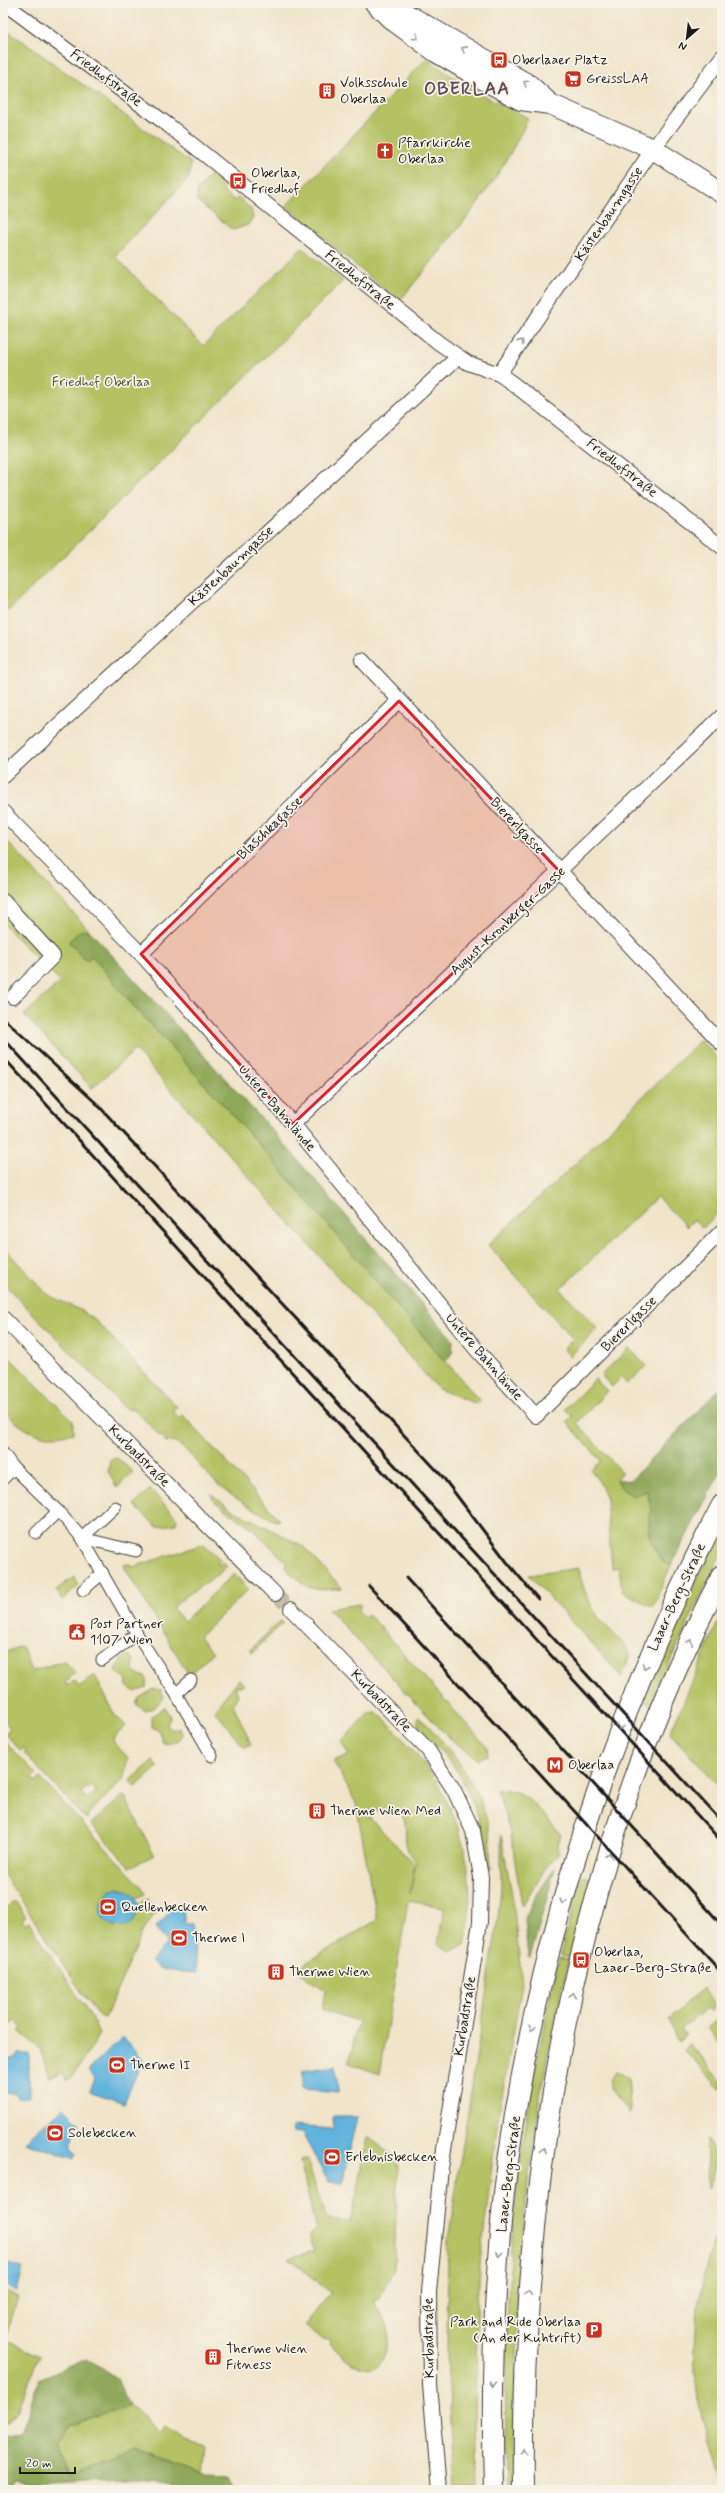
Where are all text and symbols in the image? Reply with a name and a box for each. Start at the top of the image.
north arrow [667,18,707,58]
one-way arrow [411,32,418,39]
text: N [676,38,689,54]
street label: Friedhofstraße [66,45,146,111]
one-way arrow [461,46,468,53]
bus stop icon: Oberlaaer Platz [489,50,509,70]
place label: Oberlaaer Platz [512,51,608,69]
supermarket icon: GreissLAA [563,69,583,89]
place label: GreissLAA [586,70,649,88]
place label: Volksschule Oberlaa [340,74,408,108]
district label: OBERLAA [424,77,510,101]
building icon: Volksschule Oberlaa [317,81,337,101]
one-way arrow [523,81,530,88]
place label: Pfarrkirche Oberlaa [398,134,471,168]
church icon: Pfarrkirche Oberlaa [375,141,395,161]
street label: Kästenbaumgasse [571,163,647,265]
place label: Oberlaa, Friedhof [251,164,300,198]
bus stop icon: Oberlaa, Friedhof [228,171,248,191]
street label: Friedhofstraße [321,246,399,314]
one-way arrow [516,339,524,346]
park label: Friedhof Oberlaa [52,373,150,391]
street label: Friedhofstraße [583,435,661,502]
street label: Kästenbaumgasse [185,522,277,610]
street label: Blaschkagasse [233,792,308,865]
street label: Biererlgasse [485,794,548,860]
street label: August-Kronberger-Gasse [446,863,571,981]
street label: Untere Bahnlände [234,1061,320,1155]
street label: Biererlgasse [597,1292,662,1357]
street label: Untere Bahnlände [441,1310,527,1404]
street label: Kurbadstraße [104,1421,174,1491]
street label: Laaer-Berg-Straße [644,1540,711,1654]
place label: Post Partner 1107 Wien [90,1615,163,1649]
public building icon: Post Partner 1107 Wien [67,1622,87,1642]
one-way arrow [685,1639,693,1647]
one-way arrow [642,1662,650,1670]
street label: Kurbadstraße [347,1666,416,1736]
one-way arrow [617,1723,625,1730]
metro station icon: Oberlaa [545,1755,565,1775]
place label: Oberlaa [568,1756,614,1774]
building icon: Therme Wien Med [307,1801,327,1821]
place label: Therme Wien Med [330,1802,441,1820]
one-way arrow [604,1852,613,1859]
sports icon: Quellenbecken [98,1897,118,1917]
place label: Quellenbecken [121,1898,209,1916]
one-way arrow [559,1899,567,1905]
sports icon: Therme I [169,1928,189,1948]
place label: Therme I [192,1929,245,1947]
place label: Oberlaa, Laaer-Berg-Straße [594,1943,712,1978]
bus stop icon: Oberlaa, Laaer-Berg-Straße [571,1950,591,1970]
building icon: Therme Wien [266,1962,286,1982]
place label: Therme Wien [289,1963,371,1981]
street label: Kurbadstraße [450,1975,480,2057]
one-way arrow [568,1992,576,1998]
one-way arrow [528,2025,536,2032]
sports icon: Therme II [107,2055,127,2075]
place label: Therme II [130,2056,191,2074]
street label: Laaer-Berg-Straße [493,2114,526,2234]
sports icon: Solebecken [45,2123,65,2143]
place label: Solebecken [68,2124,137,2142]
sports icon: Erlebnisbecken [322,2147,342,2167]
one-way arrow [538,2147,547,2153]
place label: Erlebnisbecken [345,2148,438,2166]
one-way arrow [495,2251,504,2257]
one-way arrow [524,2290,533,2296]
street label: Kurbadstraße [419,2297,439,2378]
place label: Park and Ride Oberlaa (An der Kuhtrift) [450,2313,581,2347]
parking icon: Park and Ride Oberlaa (An der Kuhtrift) [584,2320,604,2340]
place label: Therme Wien Fitness [226,2340,308,2374]
building icon: Therme Wien Fitness [203,2347,223,2367]
one-way arrow [489,2381,497,2387]
one-way arrow [520,2448,528,2454]
scale bar [20,2449,75,2475]
text: 20 m [26,2456,52,2472]

